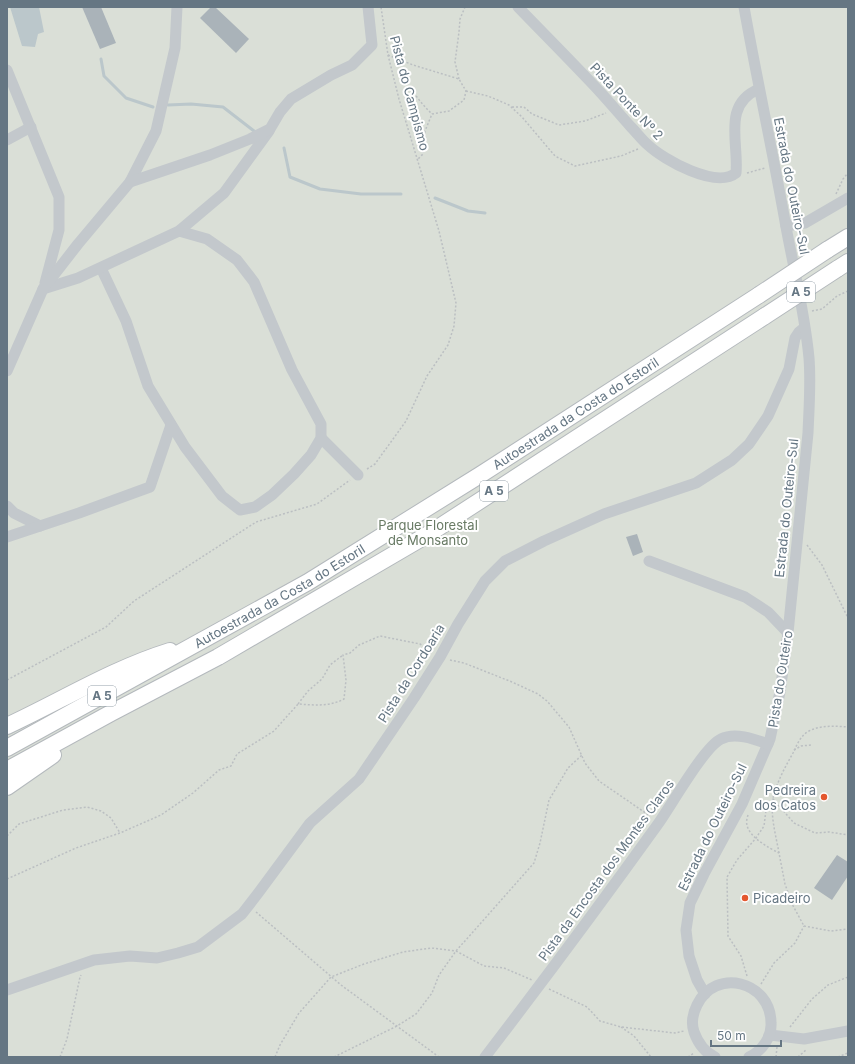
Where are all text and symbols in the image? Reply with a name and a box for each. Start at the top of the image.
street label: Pista do Campismo [387,34,433,152]
street label: Pista Ponte Nº 2 [587,59,667,143]
street label: Estrada do Outeiro-Sul [771,116,813,256]
road number: A 5 [787,282,815,302]
street label: Autoestrada da Costa do Estoril [490,354,662,473]
street label: Estrada do Outeiro-Sul [771,438,801,578]
road number: A 5 [480,481,508,501]
park label: Parque Florestal de Monsanto [378,517,478,548]
street label: Autoestrada da Costa do Estoril [191,541,368,651]
street label: Pista da Cordoaria [374,621,448,725]
street label: Pista do Outeiro [764,629,796,729]
road number: A 5 [88,686,116,706]
street label: Estrada do Outeiro-Sul [674,761,750,893]
street label: Pista da Encosta dos Montes Claros [535,776,677,964]
place label: Pedreira dos Catos [754,782,816,813]
marker: Pedreira dos Catos [819,792,829,802]
place label: Picadeiro [753,890,811,906]
marker: Picadeiro [740,893,750,903]
scale bar [711,1022,781,1048]
text: 50 m [717,1028,746,1043]

